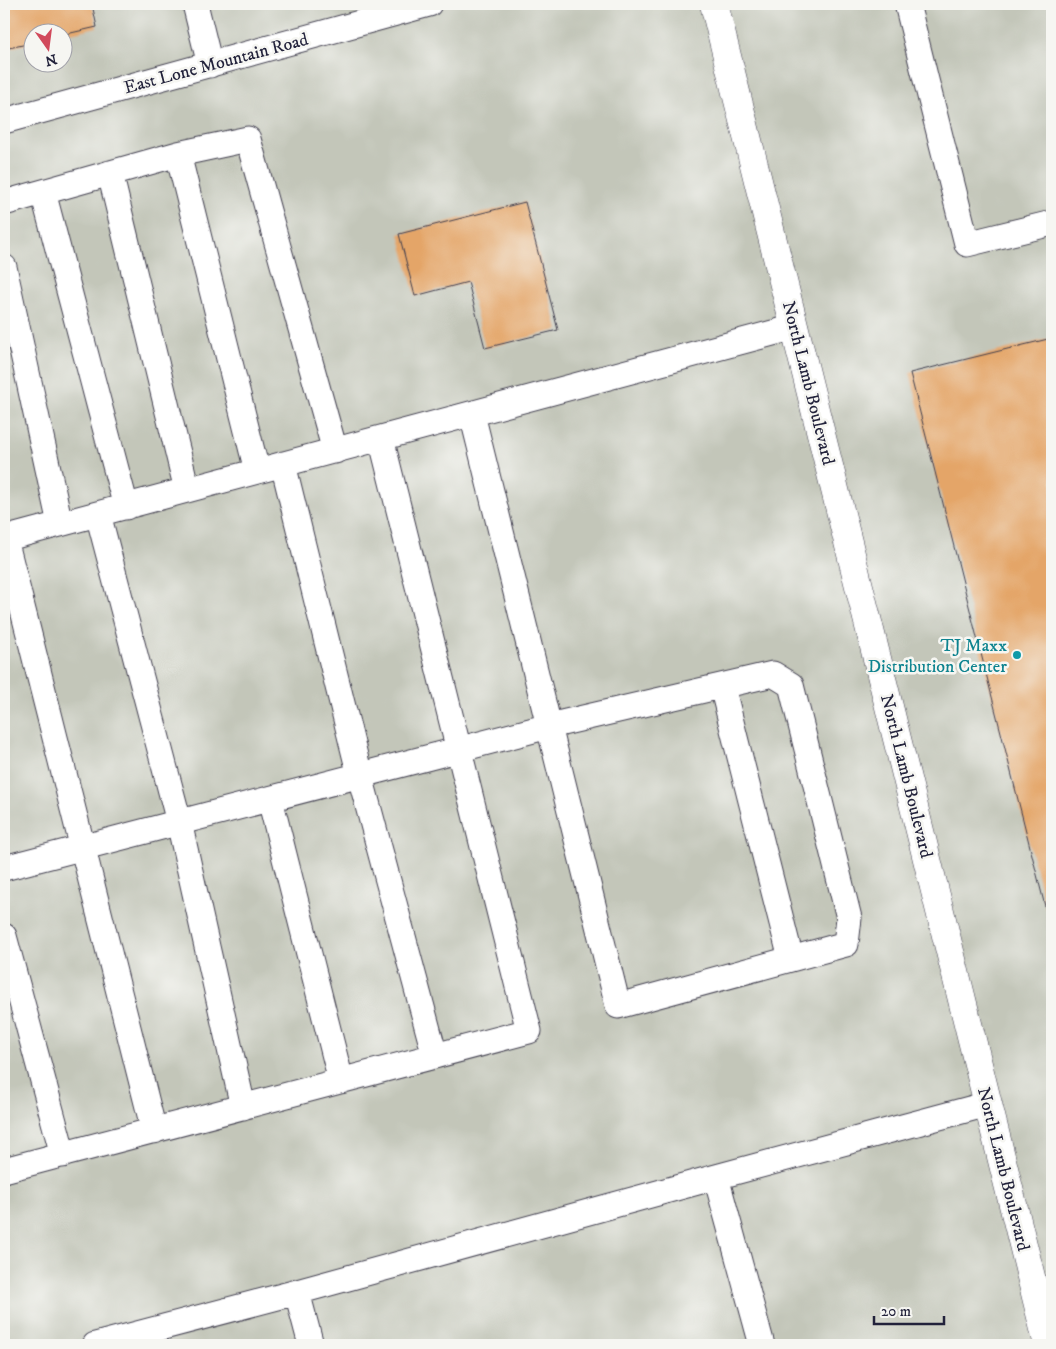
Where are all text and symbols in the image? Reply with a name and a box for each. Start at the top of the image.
north arrow [22,22,72,72]
street label: East Lone Mountain Road [122,29,311,99]
text: N [43,50,59,70]
street label: North Lamb Boulevard [777,299,839,467]
place label: TJ Maxx Distribution Center [868,635,1007,678]
marker: TJ Maxx Distribution Center [1011,649,1023,661]
street label: North Lamb Boulevard [875,692,937,860]
street label: North Lamb Boulevard [972,1085,1034,1253]
scale bar [874,1294,944,1326]
text: 20 m [881,1302,911,1321]

